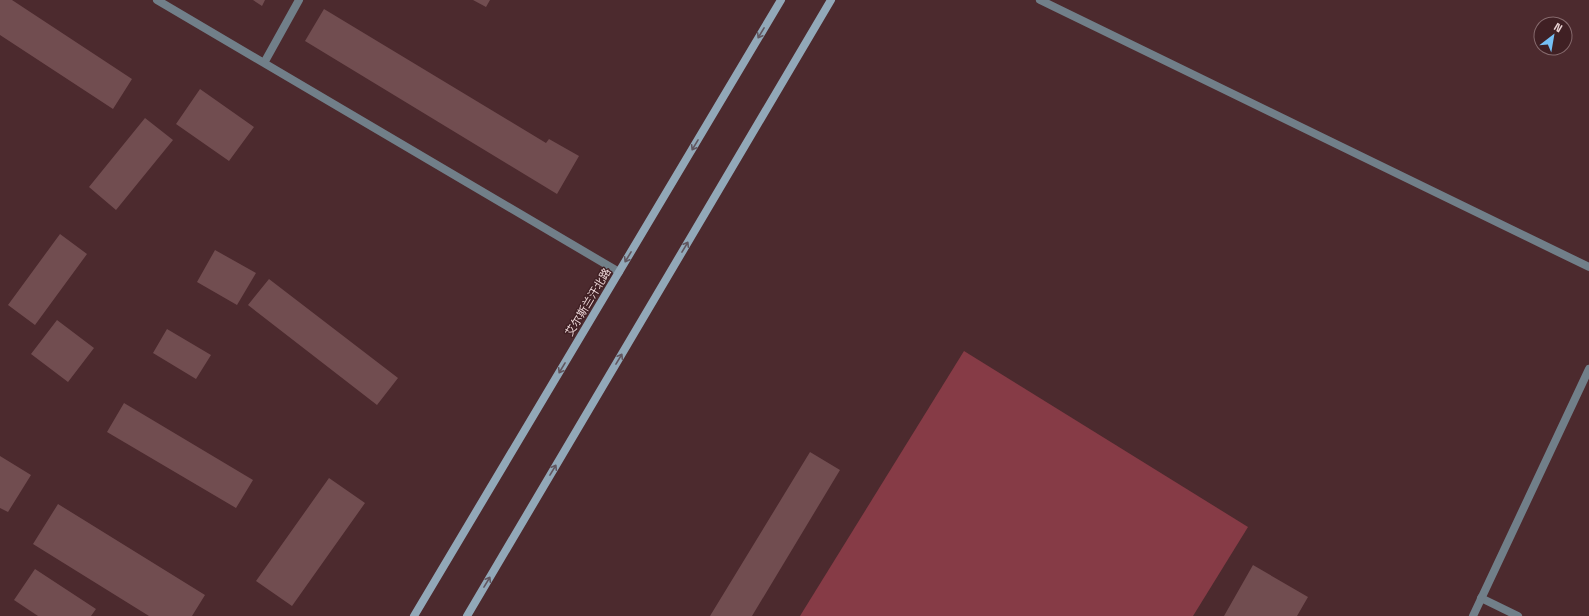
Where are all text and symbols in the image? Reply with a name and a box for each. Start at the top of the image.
north arrow [1533,16,1573,56]
text: N [1551,20,1565,35]
one-way arrow [757,27,765,39]
one-way arrow [690,139,698,151]
one-way arrow [682,241,690,253]
one-way arrow [624,251,632,263]
street label: 艾尔斯兰汗北路 [562,265,614,339]
one-way arrow [615,354,623,365]
one-way arrow [557,362,565,374]
one-way arrow [549,465,557,476]
one-way arrow [483,576,491,588]

